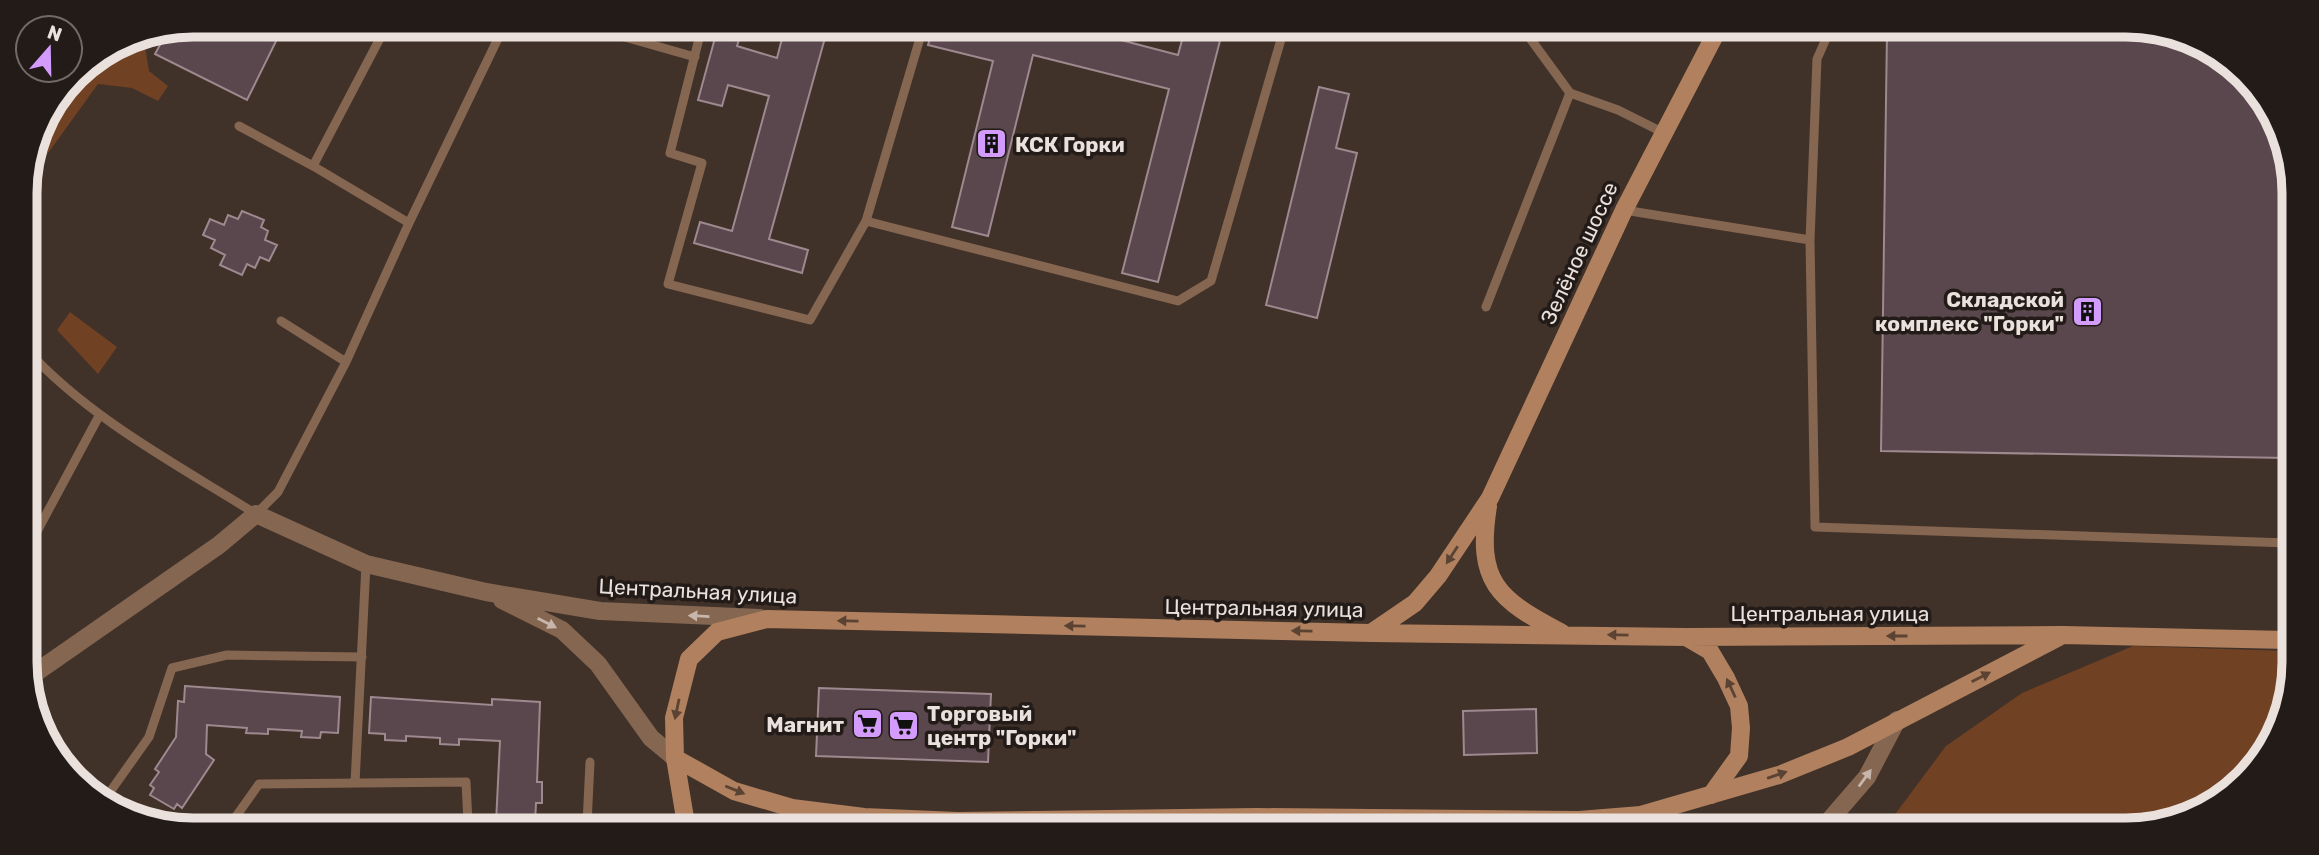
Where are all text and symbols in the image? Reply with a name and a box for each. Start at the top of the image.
north arrow [14,14,84,84]
text: N [44,20,65,47]
building icon: КСК Горки [975,127,1009,161]
place label: КСК Горки [1015,132,1125,157]
street label: Зелёное шоссе [1535,178,1623,328]
place label: Складской комплекс "Горки" [1875,287,2064,336]
building icon: Складской комплекс "Горки" [2070,294,2104,328]
one-way arrow [1445,546,1459,564]
street label: Центральная улица [598,573,798,609]
street label: Центральная улица [1164,594,1364,622]
street label: Центральная улица [1731,601,1929,626]
one-way arrow [688,610,710,621]
one-way arrow [836,615,858,626]
one-way arrow [537,617,557,628]
one-way arrow [1064,620,1086,632]
one-way arrow [1291,626,1313,637]
one-way arrow [1606,630,1628,641]
one-way arrow [1886,630,1908,642]
one-way arrow [1972,671,1992,683]
one-way arrow [1725,678,1737,698]
one-way arrow [671,698,682,720]
place label: Торговый центр "Горки" [927,701,1077,750]
supermarket icon: Магнит [850,707,884,741]
supermarket icon: Торговый центр "Горки" [887,708,921,742]
place label: Магнит [766,712,844,737]
one-way arrow [1766,769,1787,780]
one-way arrow [1857,769,1871,787]
one-way arrow [725,784,745,796]

